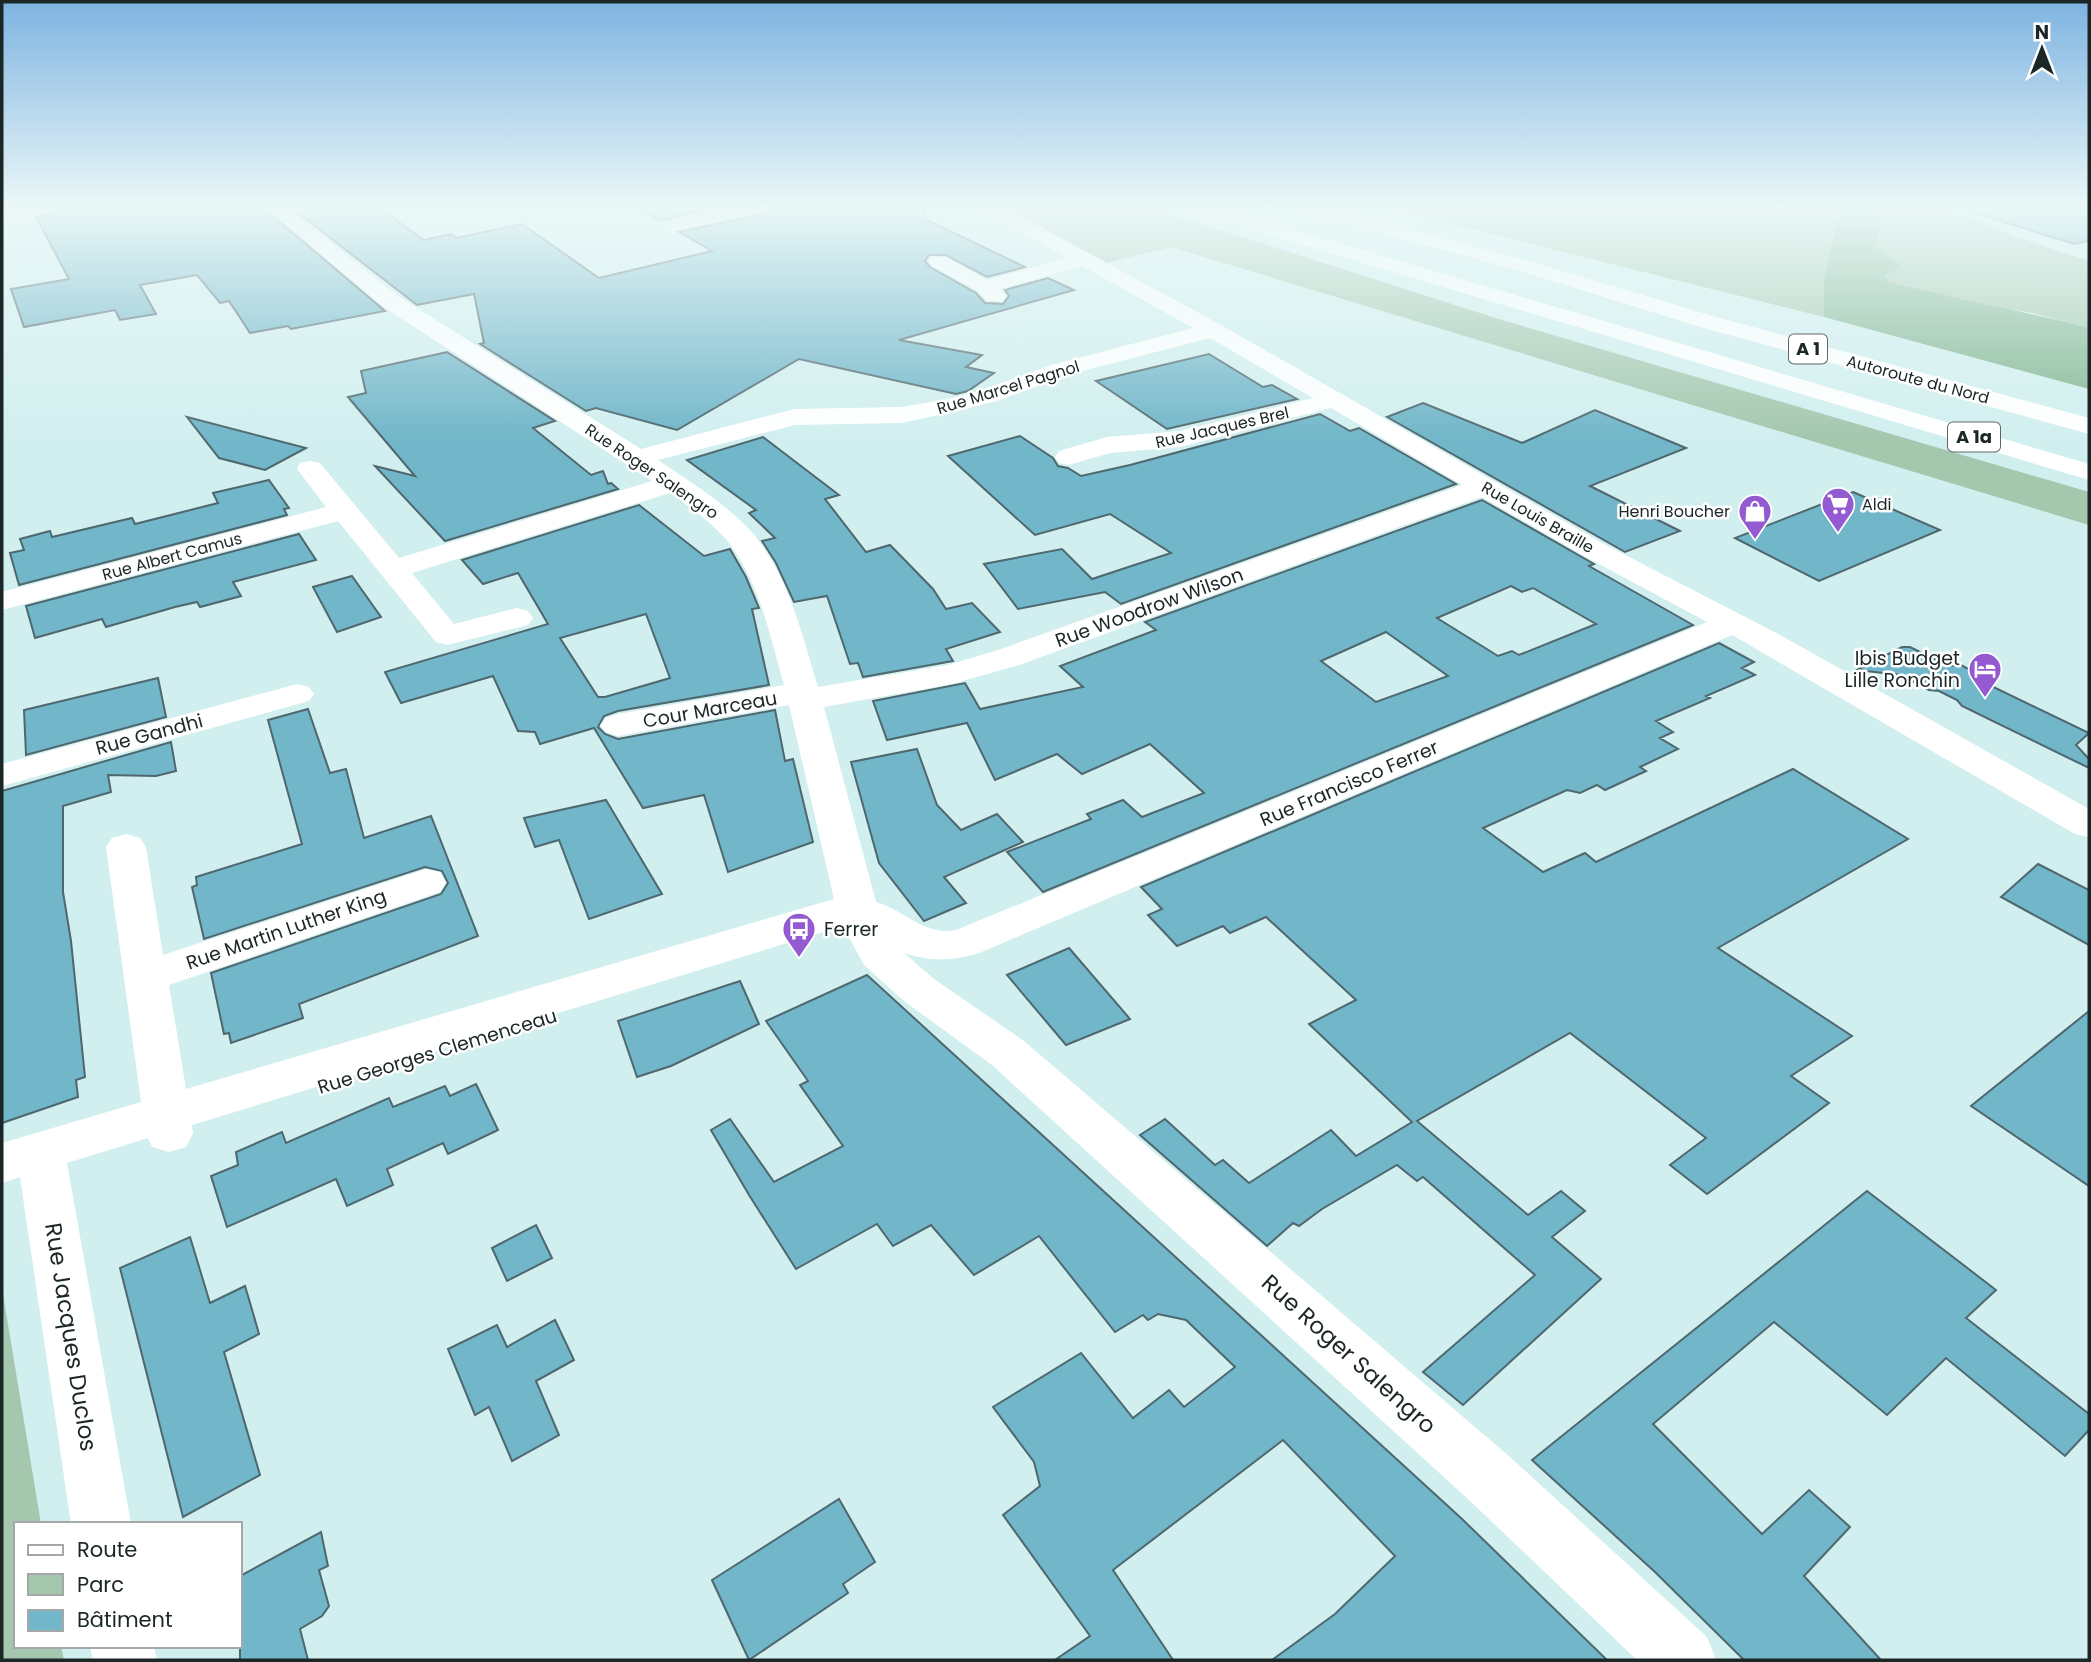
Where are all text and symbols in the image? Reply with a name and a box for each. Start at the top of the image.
north arrow [2007,14,2077,84]
text: N [2035,19,2049,46]
road number: A 1 [1789,334,1827,363]
street label: Autoroute du Nord [1844,349,1992,410]
street label: Rue Marcel Pagnol [934,355,1082,420]
street label: Rue Jacques Brel [1153,401,1291,454]
street label: Rue Roger Salengro [580,418,723,525]
road number: A 1a [1948,422,2000,452]
street label: Rue Louis Braille [1477,476,1598,559]
supermarket icon: Aldi [1819,485,1857,534]
shop icon: Henri Boucher [1736,492,1774,541]
place label: Aldi [1862,493,1891,516]
place label: Henri Boucher [1618,500,1730,523]
street label: Rue Albert Camus [100,527,245,586]
street label: Rue Woodrow Wilson [1051,561,1247,654]
place label: Ibis Budget Lille Ronchin [1845,645,1960,694]
hotel icon: Ibis Budget Lille Ronchin [1966,650,2004,699]
street label: Cour Marceau [641,684,779,735]
street label: Rue Gandhi [92,707,206,762]
street label: Rue Francisco Ferrer [1256,734,1443,833]
street label: Rue Martin Luther King [182,883,390,976]
bus stop icon: Ferrer [780,910,818,959]
place label: Ferrer [824,916,878,943]
street label: Rue Georges Clemenceau [314,1002,560,1101]
street label: Rue Jacques Duclos [37,1221,105,1453]
street label: Rue Roger Salengro [1255,1267,1443,1441]
legend [14,1522,242,1648]
text: Route [77,1535,137,1564]
text: Parc [77,1570,124,1599]
text: Bâtiment [77,1605,173,1634]

